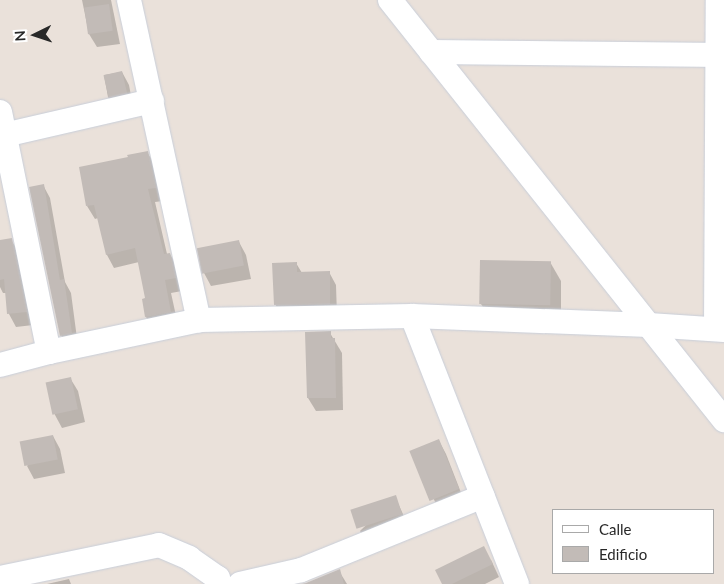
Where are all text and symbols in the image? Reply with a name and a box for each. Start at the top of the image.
north arrow [10,10,60,60]
text: N [11,30,28,42]
legend [552,509,714,574]
text: Calle [599,520,631,538]
text: Edificio [599,545,647,563]

